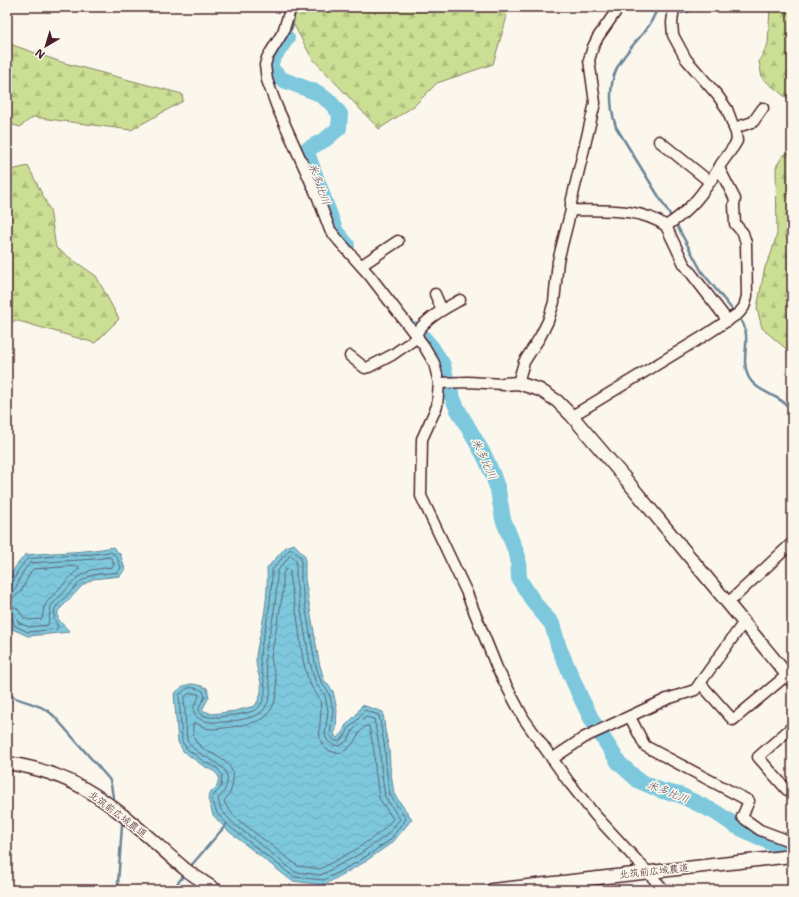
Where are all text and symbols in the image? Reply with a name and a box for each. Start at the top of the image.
north arrow [26,26,66,66]
text: N [32,45,48,62]
water label: 米多比川 [304,161,334,207]
water label: 米多比川 [468,436,500,482]
water label: 米多比川 [645,777,691,807]
street label: 北筑前広域農道 [86,788,150,840]
street label: 北筑前広域農道 [619,861,689,881]

